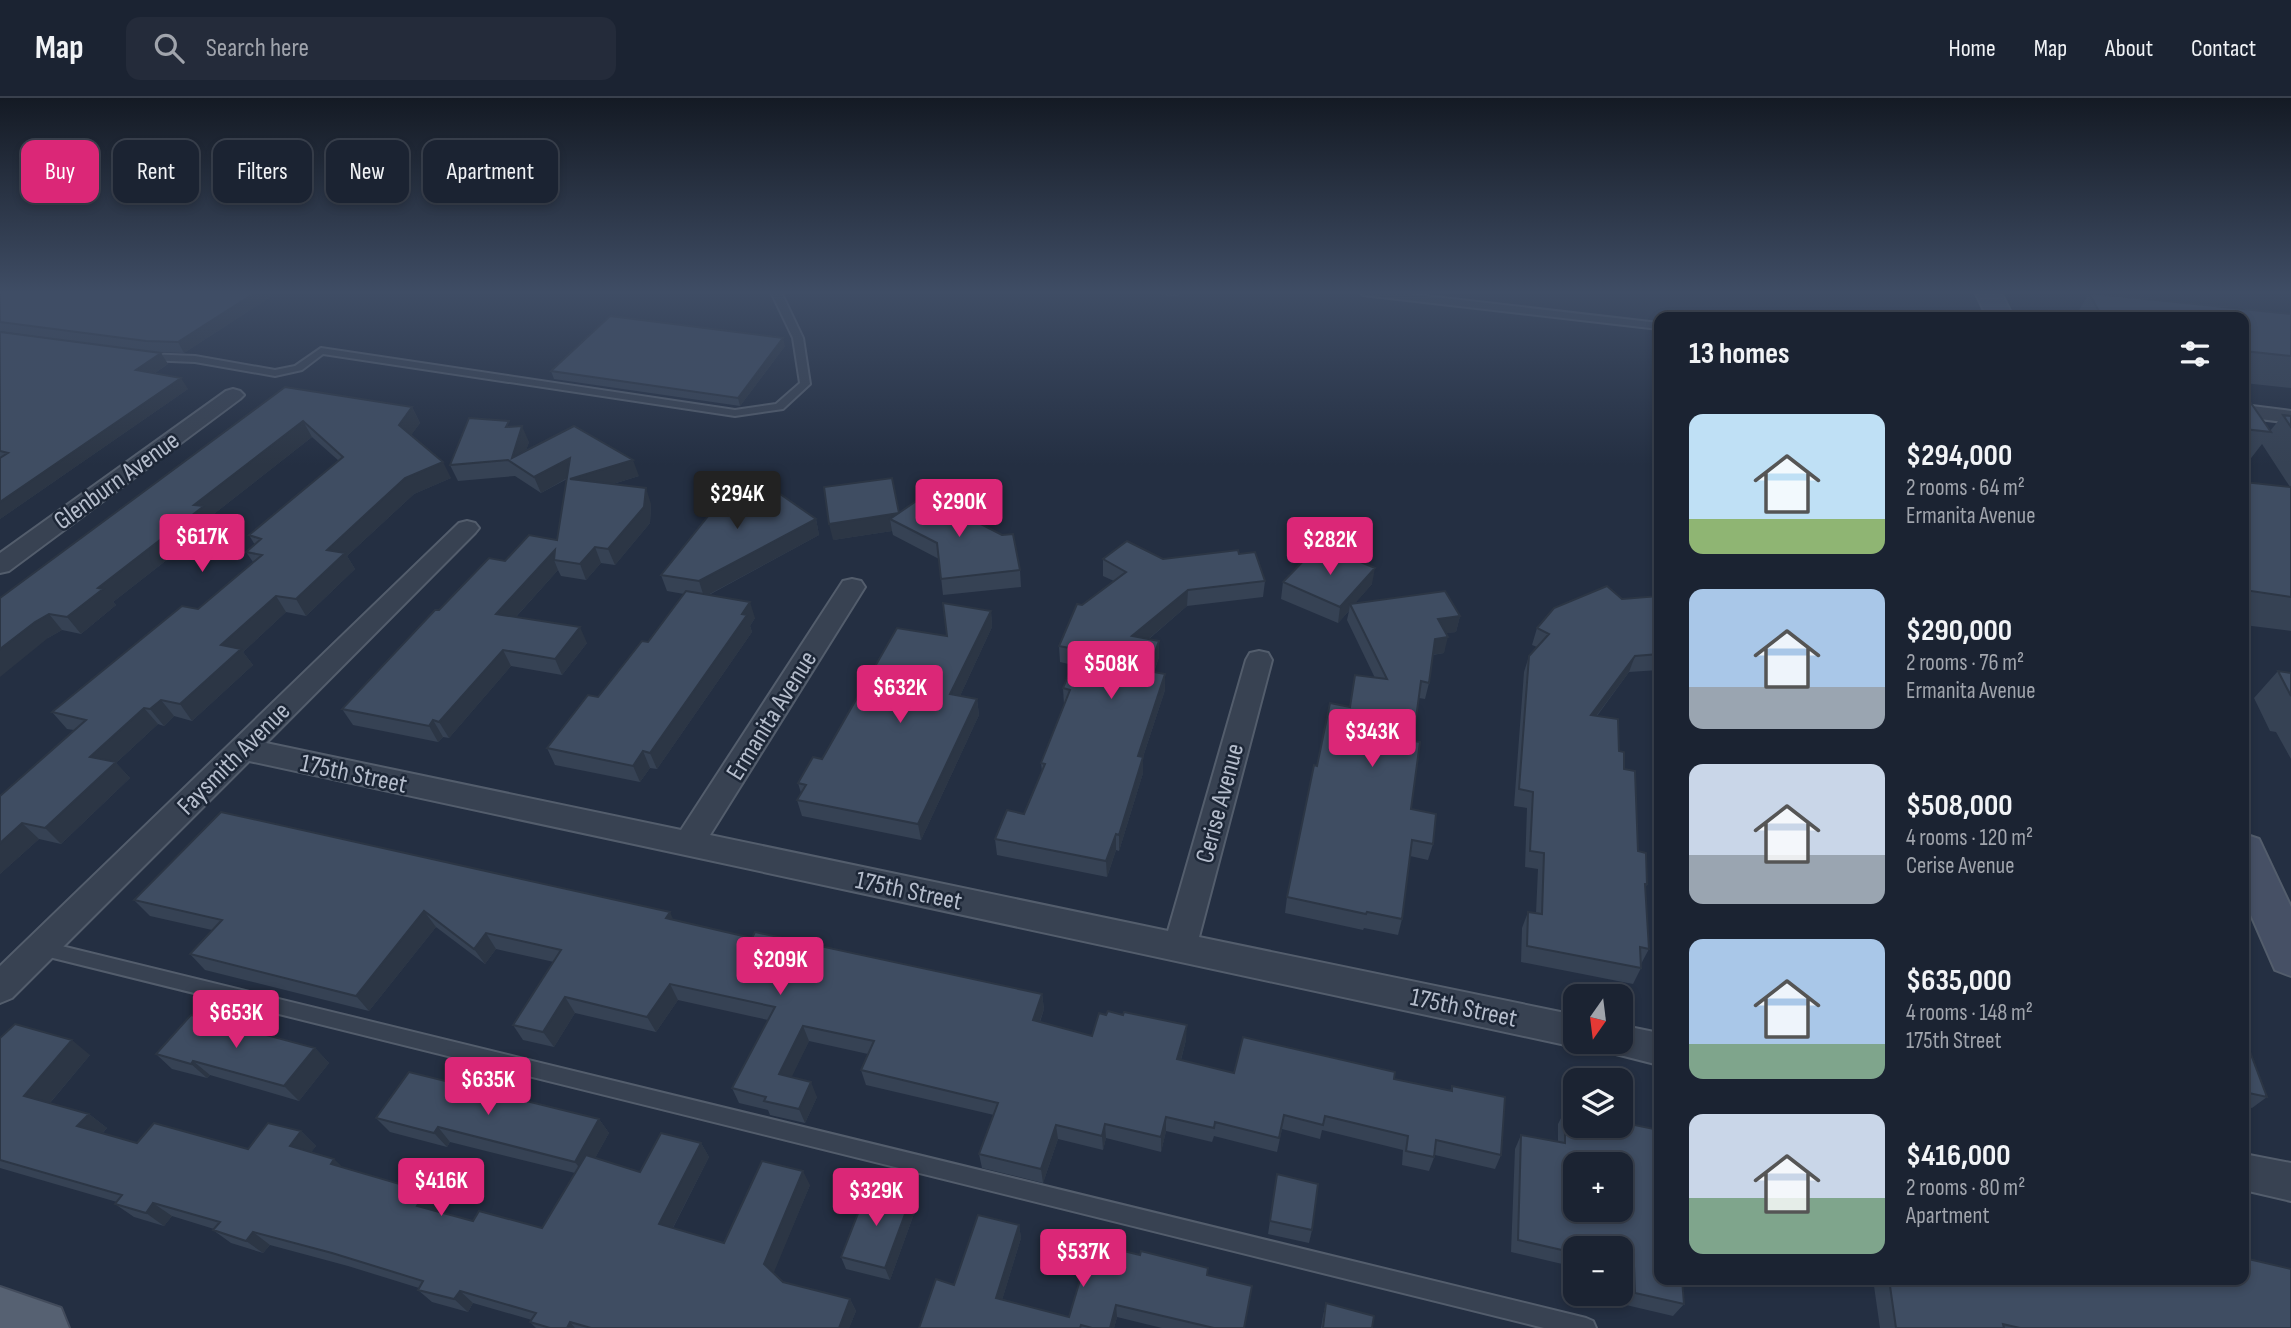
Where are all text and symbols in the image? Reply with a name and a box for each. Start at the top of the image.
search box [126,17,616,80]
text: Map [35,28,84,68]
icon: search [150,29,188,67]
text: Search here [206,33,309,64]
text: Home [1948,34,1996,63]
text: Map [2034,34,2067,63]
text: About [2105,34,2153,63]
text: Contact [2191,34,2256,63]
chip: Buy [21,140,99,203]
chip: Rent [113,140,199,203]
chip: Filters [213,140,312,203]
chip: New [326,140,409,203]
chip: Apartment [423,140,558,203]
icon: filters [2176,335,2214,373]
text: 13 homes [1689,336,1790,372]
street label: Glenburn Avenue [48,425,186,537]
text: $294,000 [1906,438,2012,474]
icon: home [1745,442,1829,526]
pin: $294K [688,472,786,531]
text: 2 rooms · 64 m² [1906,474,2025,502]
text: $294K [710,480,764,508]
pin: $290K [910,480,1008,539]
text: $290K [931,488,987,516]
text: Ermanita Avenue [1906,502,2035,530]
pin: $617K [153,514,251,574]
pin: $282K [1281,518,1379,577]
text: $617K [176,523,229,551]
text: $282K [1303,526,1357,554]
text: $290,000 [1906,613,2012,649]
icon: home [1745,617,1829,701]
pin: $508K [1062,642,1160,701]
street label: Ermanita Avenue [720,646,824,786]
text: 2 rooms · 76 m² [1906,649,2024,677]
text: $508K [1084,650,1139,678]
pin: $632K [851,666,949,725]
text: $632K [873,674,927,702]
text: Ermanita Avenue [1906,677,2035,705]
street label: Faysmith Avenue [171,696,297,822]
pin: $343K [1323,710,1421,769]
text: $343K [1345,718,1399,746]
street label: Cerise Avenue [1190,740,1251,867]
street label: 175th Street [298,748,410,801]
text: $508,000 [1906,788,2012,824]
icon: home [1745,792,1829,876]
text: 4 rooms · 120 m² [1906,824,2033,852]
text: Cerise Avenue [1906,852,2014,880]
street label: 175th Street [853,865,965,918]
pin: $209K [731,937,829,997]
text: $209K [752,946,808,974]
text: $635,000 [1906,963,2012,999]
icon: home [1745,967,1829,1051]
street label: 175th Street [1408,982,1520,1035]
north arrow [1563,984,1633,1054]
map controls [1563,984,1633,1306]
pin: $653K [187,990,285,1050]
text: $653K [209,999,263,1027]
text: 4 rooms · 148 m² [1906,999,2033,1027]
text: 175th Street [1906,1027,2001,1055]
pin: $635K [439,1058,537,1117]
text: $635K [461,1066,515,1094]
button: layers [1563,1068,1633,1138]
text: $416,000 [1906,1138,2011,1174]
icon: home [1745,1142,1829,1226]
button: + [1563,1152,1633,1222]
pin: $416K [392,1158,490,1218]
text: $416K [414,1167,468,1195]
pin: $329K [827,1168,925,1228]
text: 2 rooms · 80 m² [1906,1174,2025,1202]
text: $329K [849,1177,903,1205]
text: Apartment [1906,1202,1990,1230]
pin: $537K [1034,1230,1132,1289]
button: − [1563,1236,1633,1306]
text: $537K [1056,1238,1110,1266]

